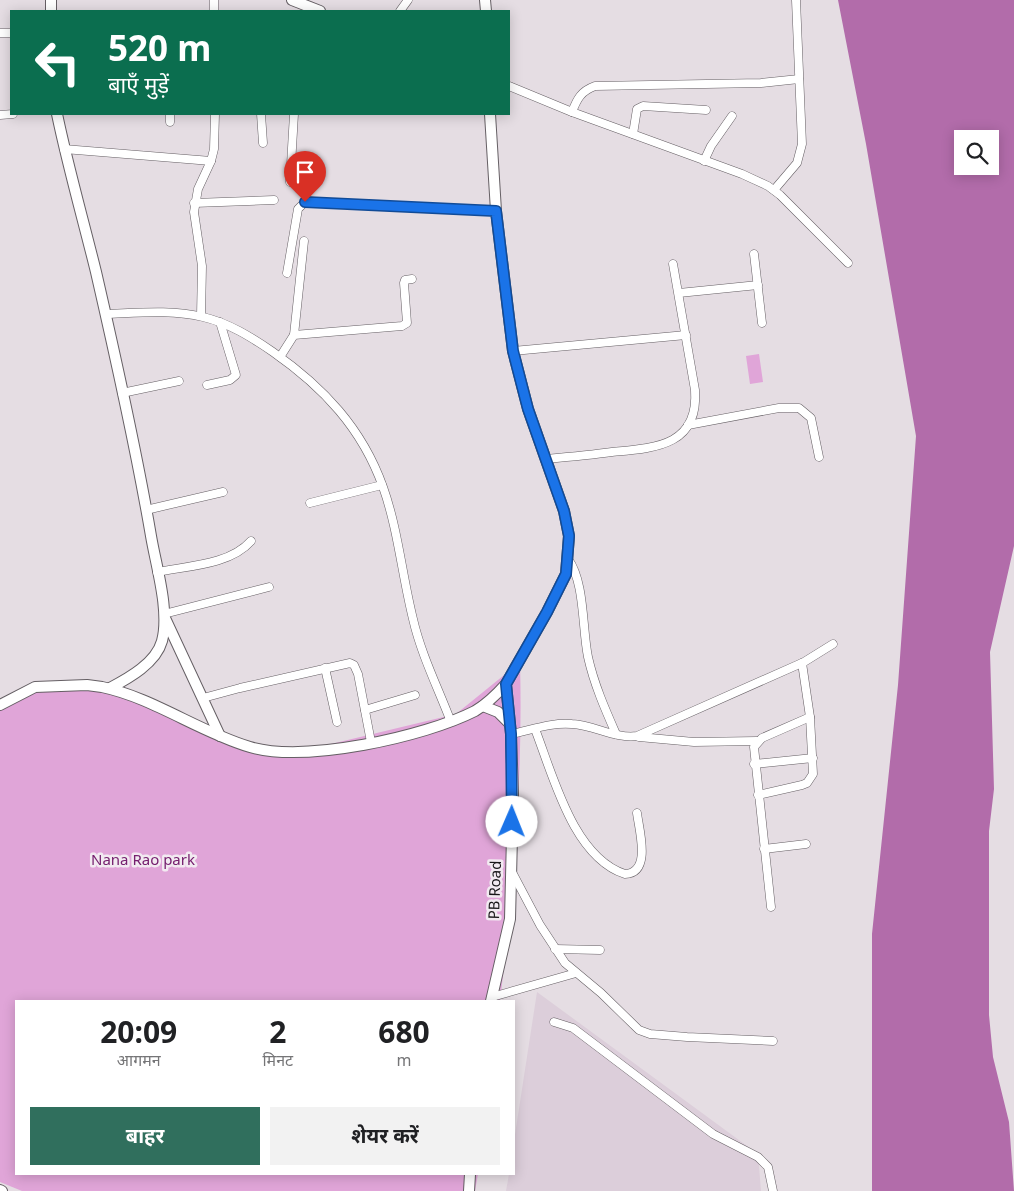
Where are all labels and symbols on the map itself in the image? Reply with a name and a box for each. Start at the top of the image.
pin [284,151,326,202]
position arrow [485,795,537,847]
park label: Nana Rao park [91,849,195,869]
street label: PB Road [483,860,505,920]

